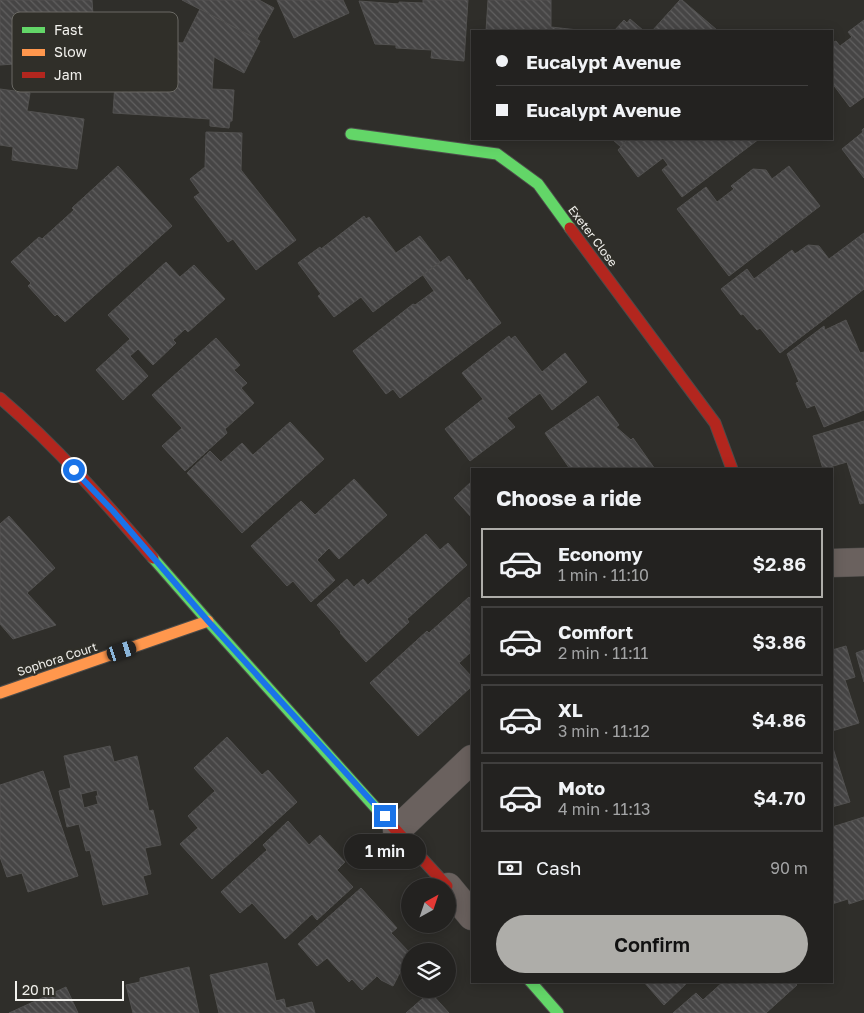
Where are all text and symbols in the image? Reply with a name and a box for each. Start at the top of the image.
legend [12,12,178,92]
text: Fast [54,21,83,38]
text: Slow [54,43,87,60]
text: Eucalypt Avenue [526,50,681,73]
text: Jam [54,66,82,83]
text: Eucalypt Avenue [526,98,681,121]
street label: Exeter Close [565,203,621,269]
route start [63,459,85,481]
text: Choose a ride [496,484,642,511]
icon: car [498,541,543,586]
text: Economy [558,542,643,565]
text: $2.86 [752,552,806,575]
text: 1 min · 11:10 [558,565,649,585]
icon: car [498,619,543,664]
text: Comfort [558,620,633,643]
text: $3.86 [752,630,806,653]
street label: Sophora Court [15,639,99,679]
car [105,639,138,663]
text: 2 min · 11:11 [558,643,648,663]
icon: car [498,697,543,742]
text: XL [558,698,583,721]
text: $4.86 [752,708,806,731]
text: 3 min · 11:12 [558,721,650,741]
icon: car [498,775,543,820]
text: Moto [558,776,605,799]
text: $4.70 [753,786,806,809]
text: 4 min · 11:13 [558,799,650,819]
route end [374,805,396,827]
callout: 1 min [344,834,426,868]
text: 1 min [365,841,405,861]
icon: cash [496,854,524,882]
text: Cash [536,856,581,879]
text: 90 m [770,858,808,878]
north arrow [401,878,456,932]
map controls [401,878,456,998]
button: Confirm [496,915,808,973]
button: layers [401,943,456,998]
scale bar [15,978,124,1001]
text: 20 m [22,981,55,998]

